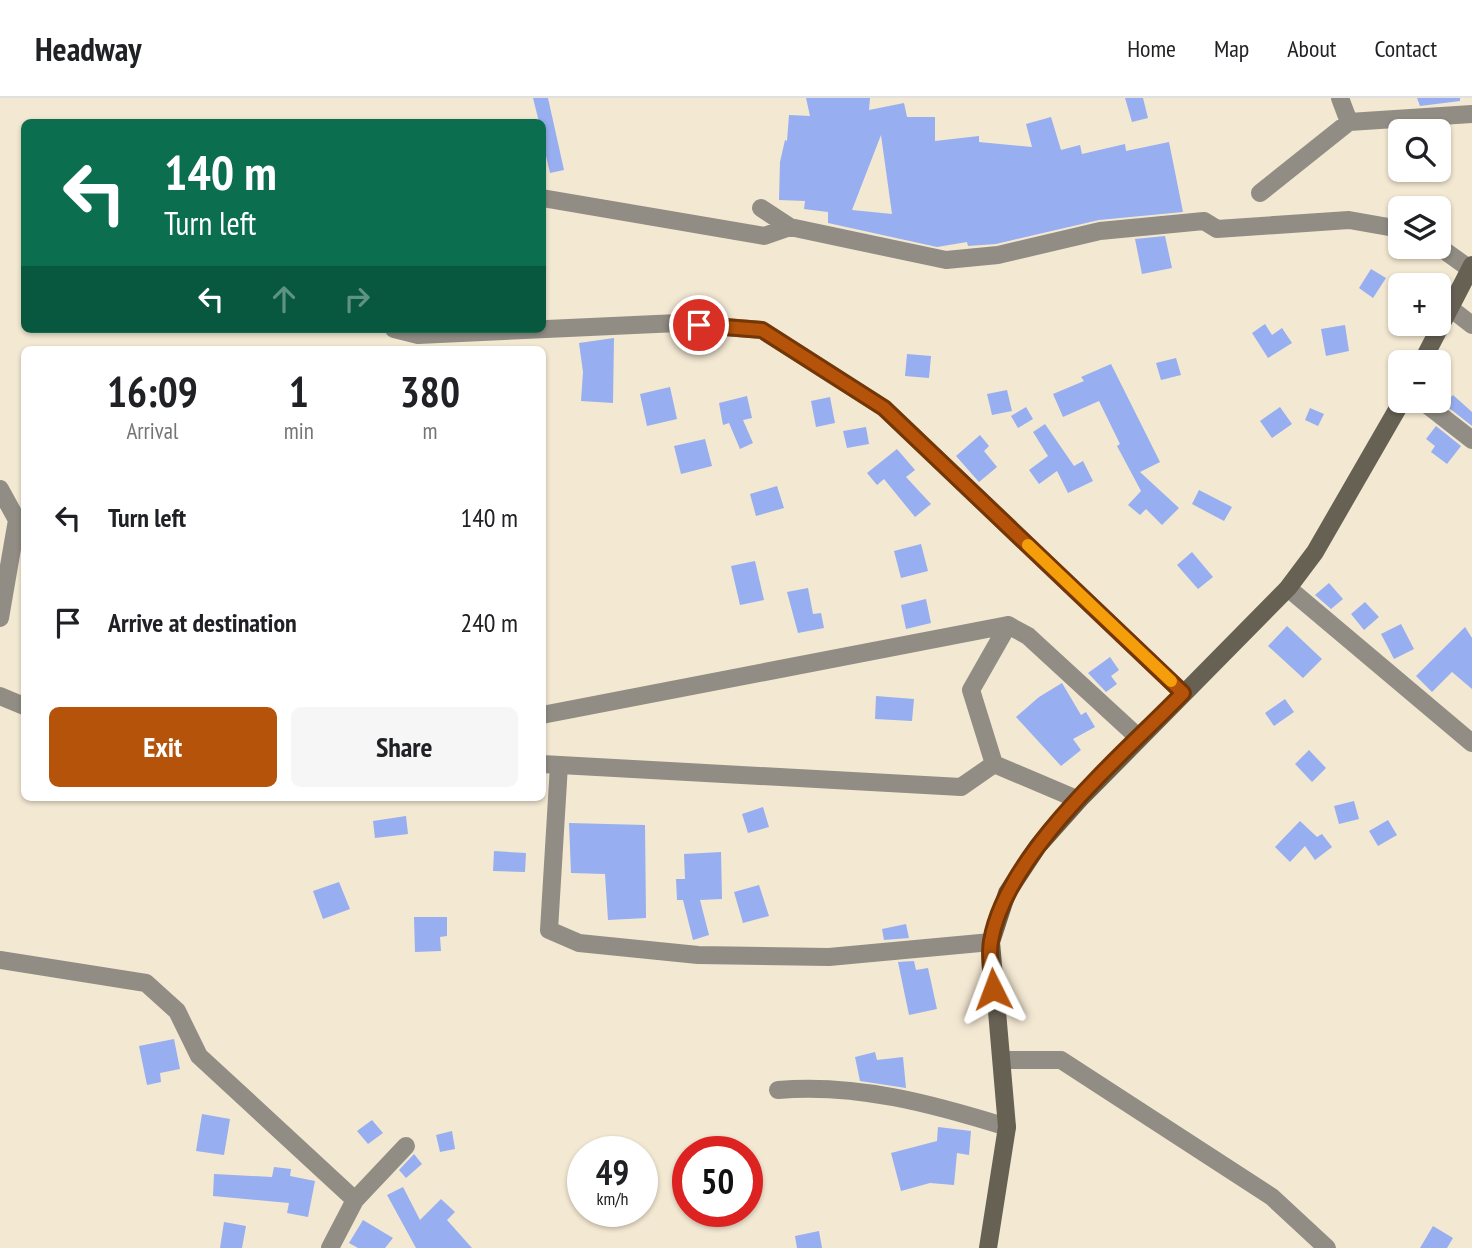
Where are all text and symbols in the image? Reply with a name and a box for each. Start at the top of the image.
text: Headway [35,27,142,70]
text: Home [1127,33,1176,64]
text: Map [1214,33,1249,64]
text: About [1287,33,1336,64]
text: Contact [1374,33,1437,64]
map controls [1388,119,1451,413]
button: search [1388,119,1451,182]
text: 140 m [164,140,277,204]
icon: left [49,147,140,238]
button: layers [1388,196,1451,259]
text: Turn left [164,202,256,244]
button: + [1388,273,1451,336]
icon: left [192,280,230,318]
icon: ahead [265,280,303,318]
icon: right [338,280,376,318]
pin [669,295,729,355]
icon: arrive [680,306,718,344]
button: − [1388,350,1451,413]
text: 16:09 [107,364,198,419]
text: 1 [289,364,309,419]
text: 380 [400,364,460,419]
text: Arrival [126,416,178,445]
text: min [284,416,314,445]
text: m [422,416,437,445]
icon: left [49,499,87,537]
text: Turn left [108,501,186,534]
text: 140 m [460,501,518,534]
icon: arrive [49,604,87,642]
text: Arrive at destination [108,606,297,639]
text: 240 m [460,606,518,639]
button: Exit [49,707,277,787]
button: Share [291,707,518,787]
position arrow [956,952,1030,1026]
speed limit sign: 50 [672,1136,763,1227]
text: 49 [596,1149,629,1195]
text: km/h [597,1187,628,1210]

